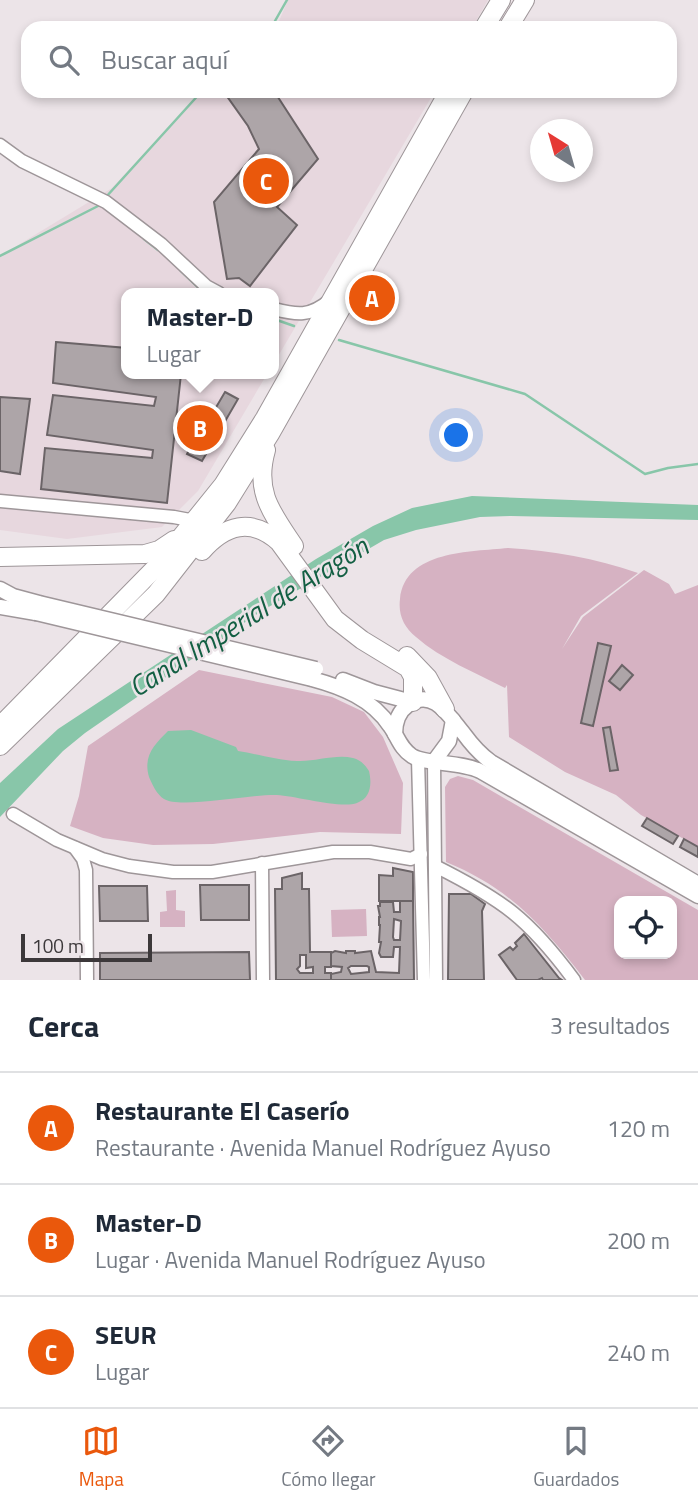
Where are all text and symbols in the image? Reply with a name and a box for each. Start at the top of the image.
search box [21,21,677,98]
text: Buscar aquí [101,40,228,79]
icon: search [45,41,83,79]
north arrow [530,119,593,182]
pin: C [243,155,289,207]
pin: A [349,272,395,324]
popup [121,288,279,379]
text: Master-D [147,297,253,336]
text: Lugar [147,336,201,371]
pin: B [177,402,223,454]
your location [439,418,473,452]
water label: Canal Imperial de Aragón [120,524,377,707]
map controls [614,896,677,959]
button: locate [614,896,677,959]
scale bar [21,931,152,963]
text: 100 m [32,931,84,960]
text: Cerca [28,1003,99,1049]
text: 3 resultados [550,1008,670,1043]
text: Restaurante El Caserío [95,1091,350,1130]
text: A [44,1111,58,1146]
text: 120 m [607,1111,670,1146]
text: Restaurante · Avenida Manuel Rodríguez Ayuso [95,1130,551,1165]
text: Master-D [95,1203,202,1242]
text: B [44,1223,58,1258]
text: 200 m [607,1223,670,1258]
text: Lugar · Avenida Manuel Rodríguez Ayuso [95,1242,486,1277]
text: SEUR [95,1315,157,1354]
text: C [45,1335,57,1370]
text: 240 m [607,1335,670,1370]
text: Lugar [95,1354,149,1389]
tab: Mapa [79,1422,124,1493]
tab: Cómo llegar [281,1422,376,1493]
tab: Guardados [533,1422,619,1493]

